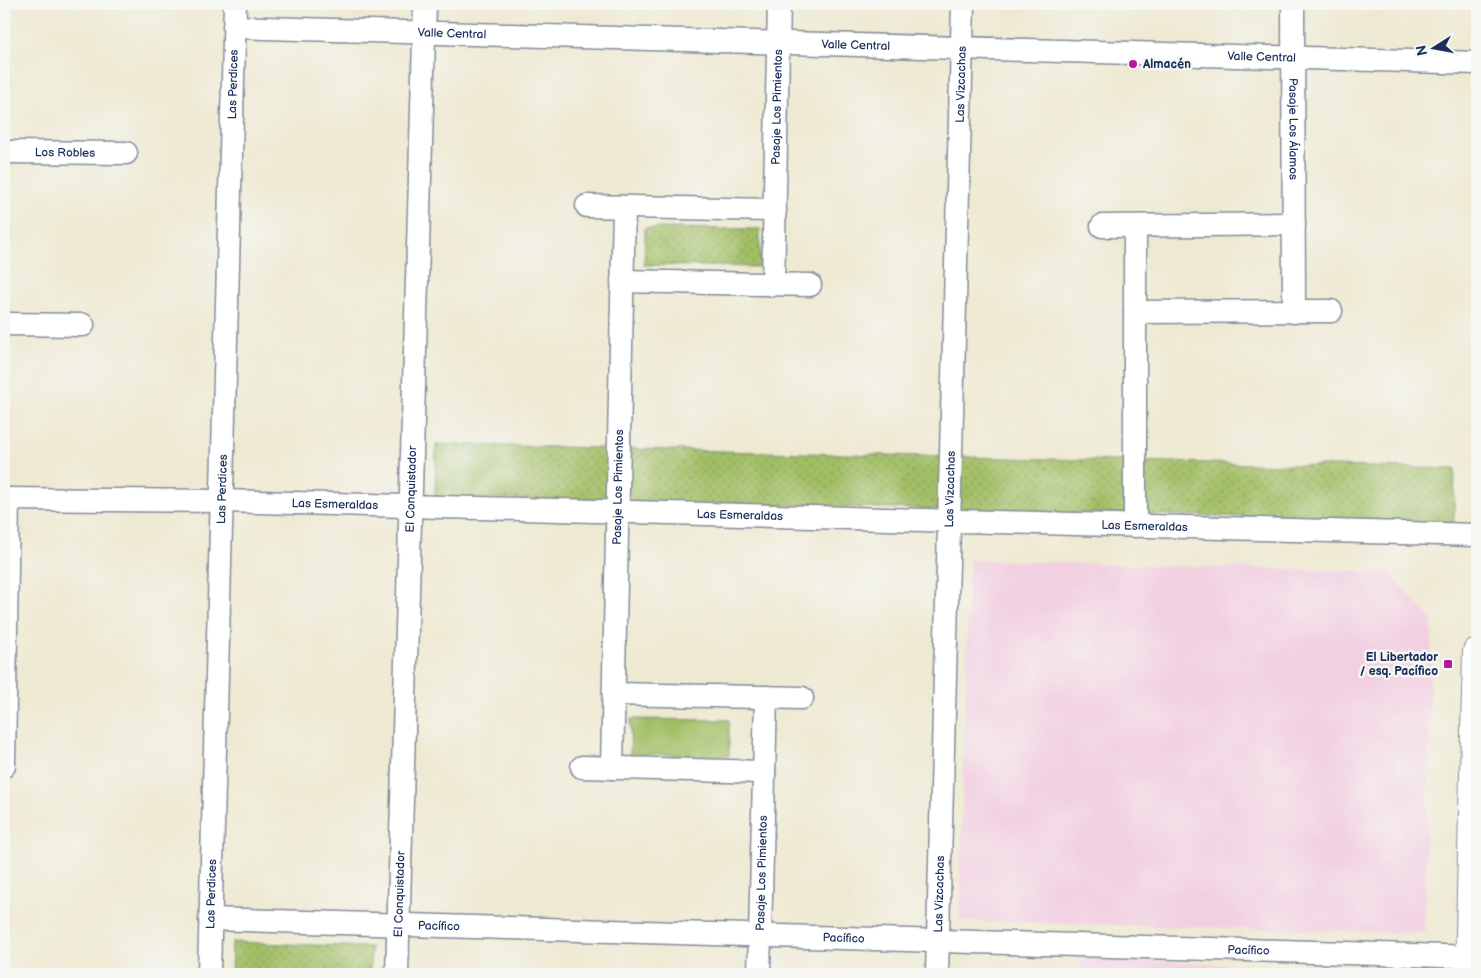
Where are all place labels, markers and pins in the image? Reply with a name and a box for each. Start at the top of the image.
place label: Almacén [1142,57,1191,72]
marker: Almacén [1127,58,1139,70]
place label: El Libertador / esq. Pacífico [1360,650,1438,679]
marker: El Libertador / esq. Pacífico [1442,658,1454,670]

